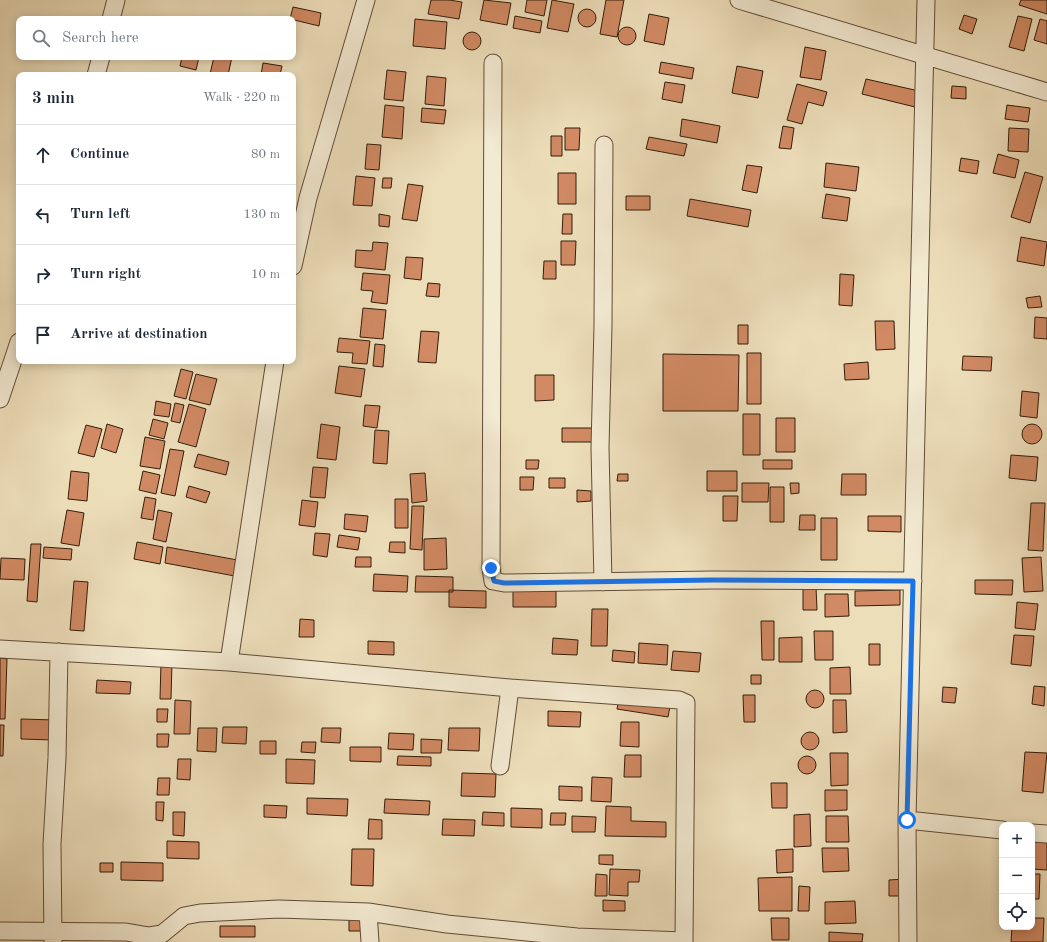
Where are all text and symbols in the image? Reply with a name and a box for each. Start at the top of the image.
search box [16,16,296,60]
icon: search [30,27,52,49]
text: Search here [62,31,139,46]
text: 3 min [32,90,75,107]
text: Walk · 220 m [203,91,280,104]
icon: ahead [32,144,54,166]
text: Continue [70,147,129,162]
text: 80 m [251,148,280,161]
icon: left [32,204,54,226]
text: Turn left [70,207,130,222]
text: 130 m [243,208,280,221]
icon: right [32,264,54,286]
text: Turn right [70,267,141,282]
text: 10 m [251,268,280,281]
icon: arrive [32,324,54,346]
text: Arrive at destination [70,327,208,342]
route end [482,559,500,577]
route start [898,811,916,829]
map controls [999,822,1035,930]
button: + [999,822,1035,858]
button: − [999,858,1035,894]
button: locate [999,894,1035,930]

